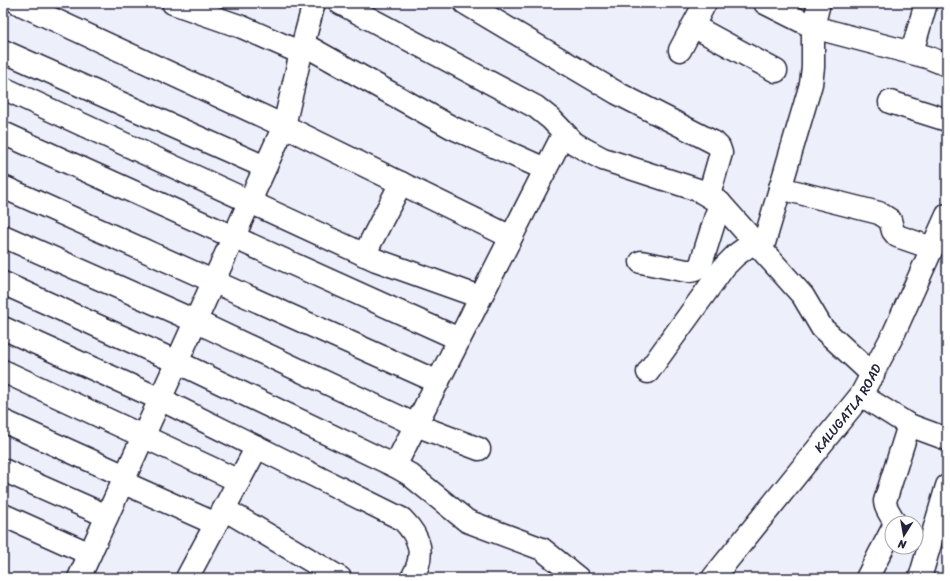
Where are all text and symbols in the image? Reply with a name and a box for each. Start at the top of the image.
street label: KALUGATLA ROAD [807,359,887,457]
north arrow [884,515,924,555]
text: N [896,534,909,555]

